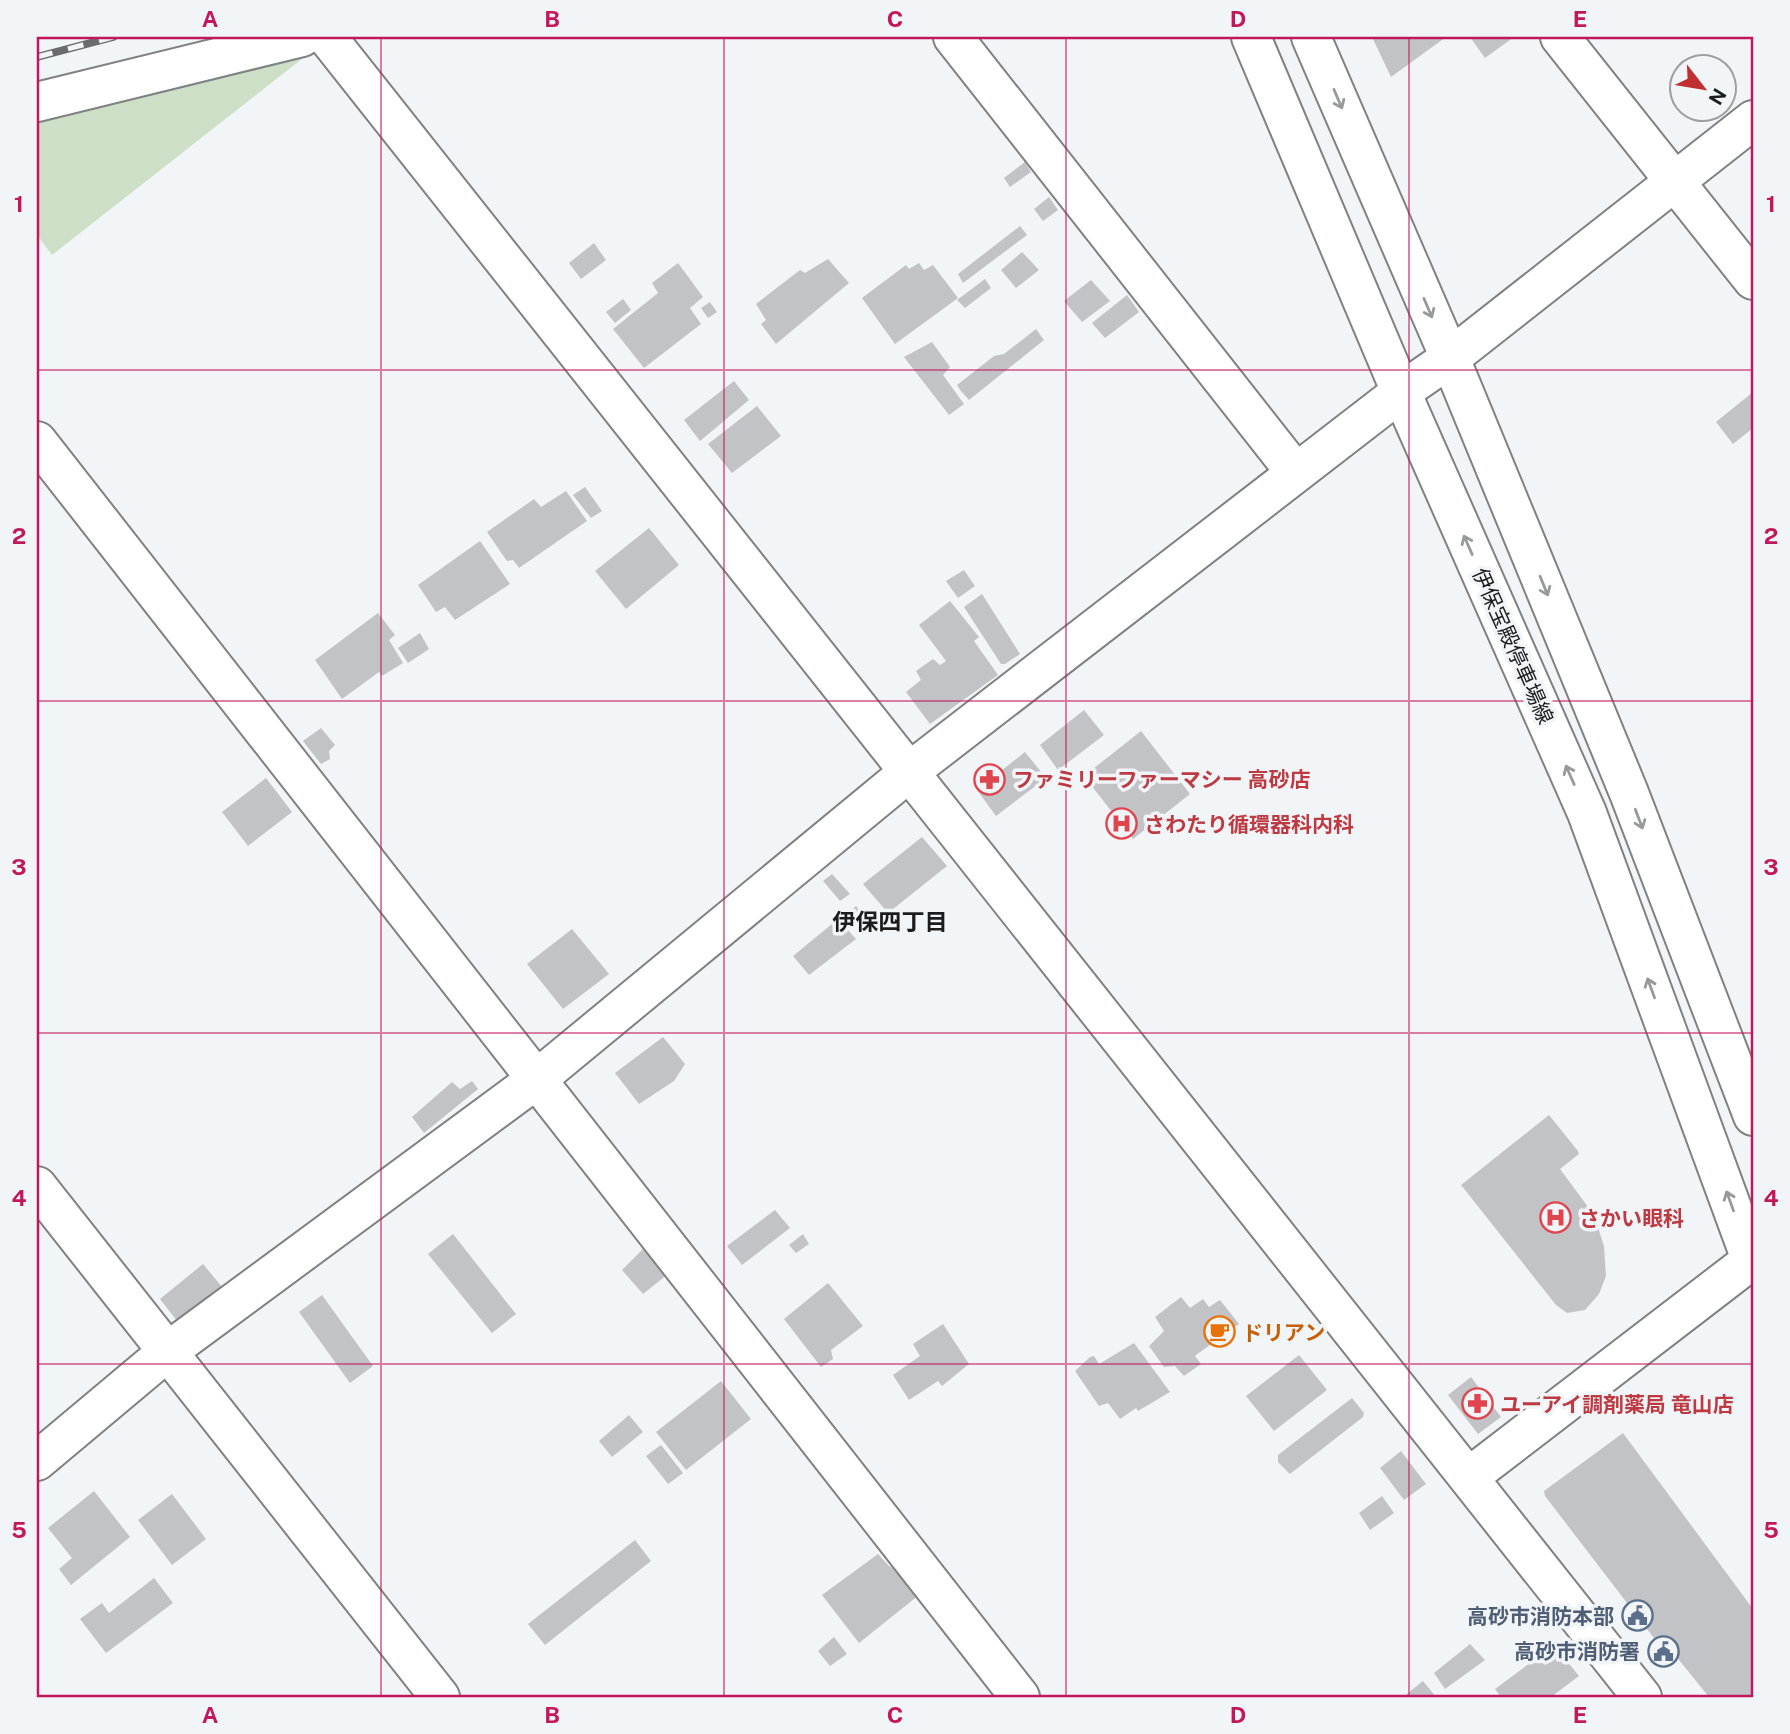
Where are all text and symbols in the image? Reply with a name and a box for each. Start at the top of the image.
text: A [202,5,219,32]
text: B [544,5,560,32]
text: C [887,5,903,32]
text: D [1230,5,1246,32]
text: E [1573,5,1587,32]
north arrow [1668,52,1738,122]
text: N [1704,85,1731,109]
one-way arrow [1332,88,1345,110]
text: 1 [14,190,24,217]
text: 1 [1766,190,1776,217]
one-way arrow [1422,297,1435,318]
text: 2 [12,522,26,549]
text: 2 [1764,522,1778,549]
one-way arrow [1461,534,1474,556]
street label: 伊保宝殿停車場線 [1467,564,1559,728]
one-way arrow [1538,575,1551,596]
pharmacy icon: ファミリーファーマシー 高砂店 [973,762,1007,796]
one-way arrow [1563,765,1576,786]
place label: ファミリーファーマシー 高砂店 [1013,767,1310,792]
hospital icon: さわたり循環器科内科 [1104,807,1138,841]
one-way arrow [1634,808,1647,830]
place label: さわたり循環器科内科 [1144,812,1354,837]
text: 3 [11,853,27,880]
text: 3 [1763,853,1779,880]
district label: 伊保四丁目 [833,908,948,935]
one-way arrow [1644,977,1656,999]
text: 4 [11,1184,27,1211]
text: 4 [1763,1184,1779,1211]
one-way arrow [1722,1191,1735,1213]
hospital icon: さかい眼科 [1539,1201,1573,1235]
place label: さかい眼科 [1579,1206,1684,1231]
cafe icon: ドリアン [1202,1315,1236,1349]
place label: ドリアン [1242,1320,1325,1345]
pharmacy icon: ユーアイ調剤薬局 竜山店 [1460,1387,1494,1421]
place label: ユーアイ調剤薬局 竜山店 [1500,1392,1734,1417]
text: 5 [11,1516,27,1543]
text: 5 [1763,1516,1779,1543]
public building icon: 高砂市消防本部 [1620,1599,1654,1633]
place label: 高砂市消防本部 [1467,1604,1614,1629]
public building icon: 高砂市消防署 [1646,1634,1680,1668]
place label: 高砂市消防署 [1514,1639,1640,1664]
text: A [202,1701,219,1728]
text: B [544,1701,560,1728]
text: C [887,1701,903,1728]
text: D [1230,1701,1246,1728]
text: E [1573,1701,1587,1728]

